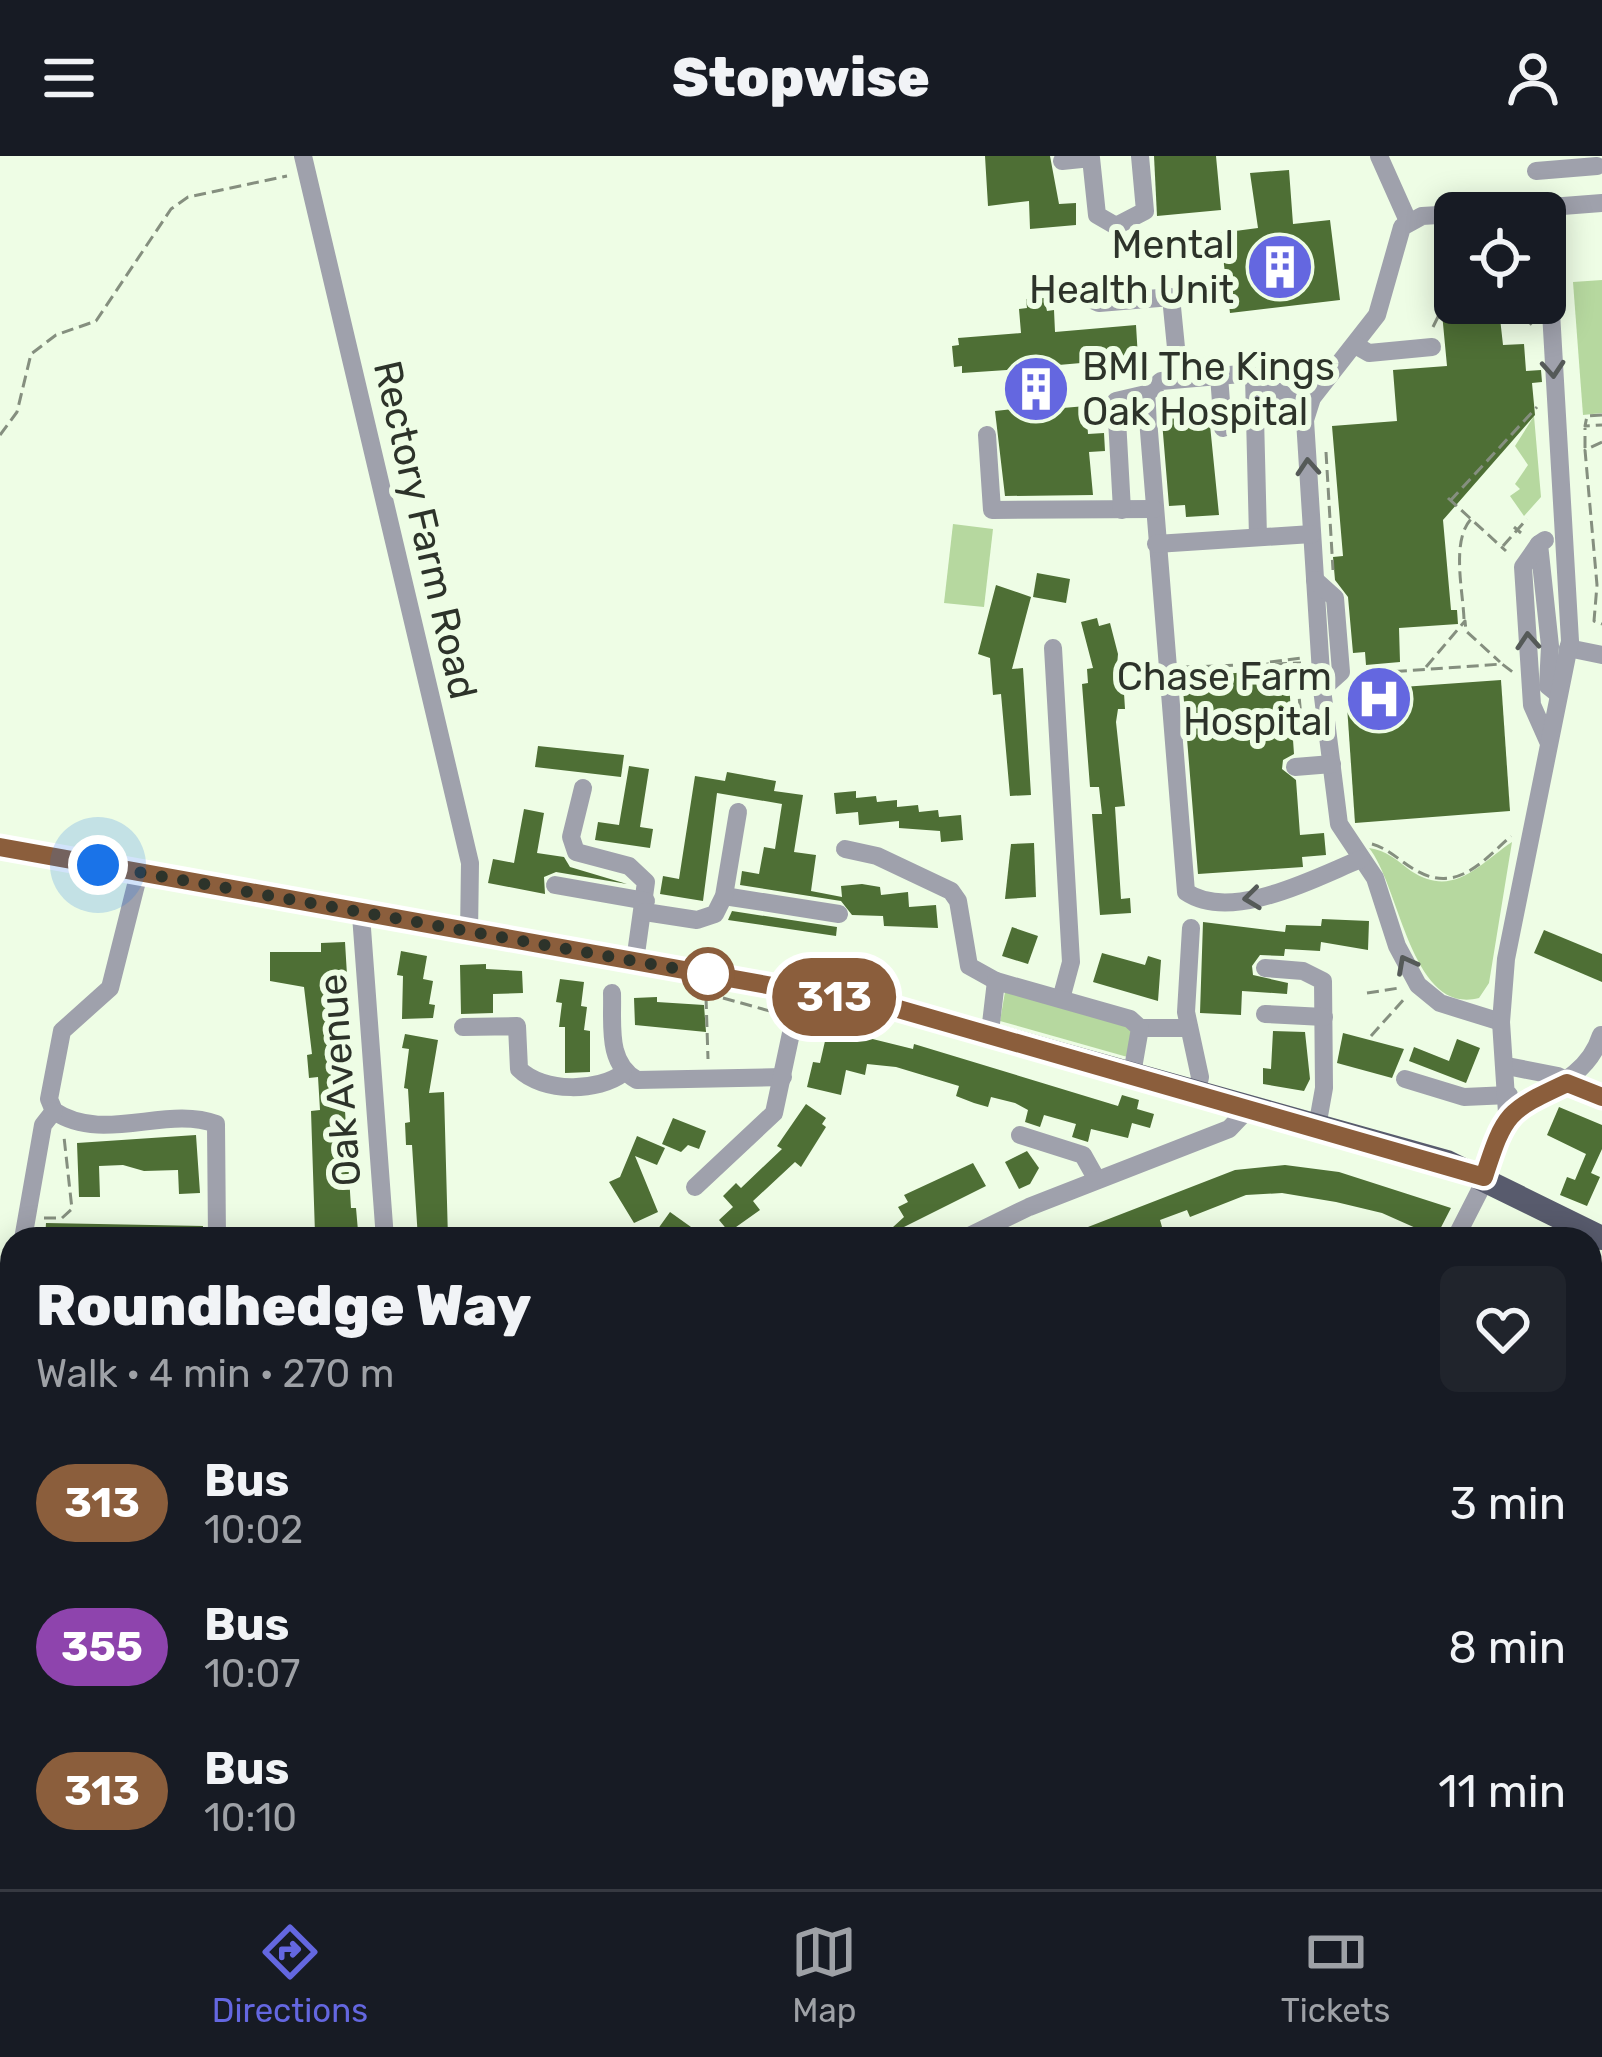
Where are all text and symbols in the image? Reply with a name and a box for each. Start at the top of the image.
icon: menu [36,45,102,111]
icon: person [1500,45,1566,111]
text: Stopwise [672,46,930,110]
map controls [1434,192,1566,324]
button: locate [1434,192,1566,324]
place label: Mental Health Unit [1029,222,1234,313]
building icon: Mental Health Unit [1245,232,1315,302]
place label: BMI The Kings Oak Hospital [1082,344,1335,435]
building icon: BMI The Kings Oak Hospital [1001,354,1071,424]
street label: Rectory Farm Road [364,356,486,704]
one-way arrow [1540,360,1566,379]
one-way arrow [1295,457,1321,476]
one-way arrow [1515,631,1541,650]
place label: Chase Farm Hospital [1117,654,1332,745]
hospital icon: Chase Farm Hospital [1344,664,1414,734]
your location [68,835,128,895]
one-way arrow [1242,884,1261,910]
unlabelled marker [683,949,733,999]
one-way arrow [1397,955,1420,976]
line badge: 313 [765,958,903,1036]
street label: Oak Avenue [310,972,370,1188]
text: 313 [796,972,872,1022]
button: heart [1440,1266,1566,1392]
text: Roundhedge Way [36,1272,531,1339]
text: Walk · 4 min · 270 m [36,1351,395,1397]
text: Bus [204,1454,289,1507]
text: 3 min [1450,1477,1566,1530]
text: 313 [64,1478,140,1528]
text: 10:02 [204,1507,303,1553]
text: Bus [204,1598,289,1651]
text: 8 min [1448,1621,1566,1674]
text: 355 [61,1622,143,1672]
text: 10:07 [204,1651,300,1697]
text: Bus [204,1742,289,1795]
text: 11 min [1438,1765,1566,1818]
text: 313 [64,1766,140,1816]
text: 10:10 [204,1795,297,1841]
tab: Directions [212,1919,368,2030]
tab: Map [791,1919,857,2030]
tab: Tickets [1281,1919,1390,2030]

